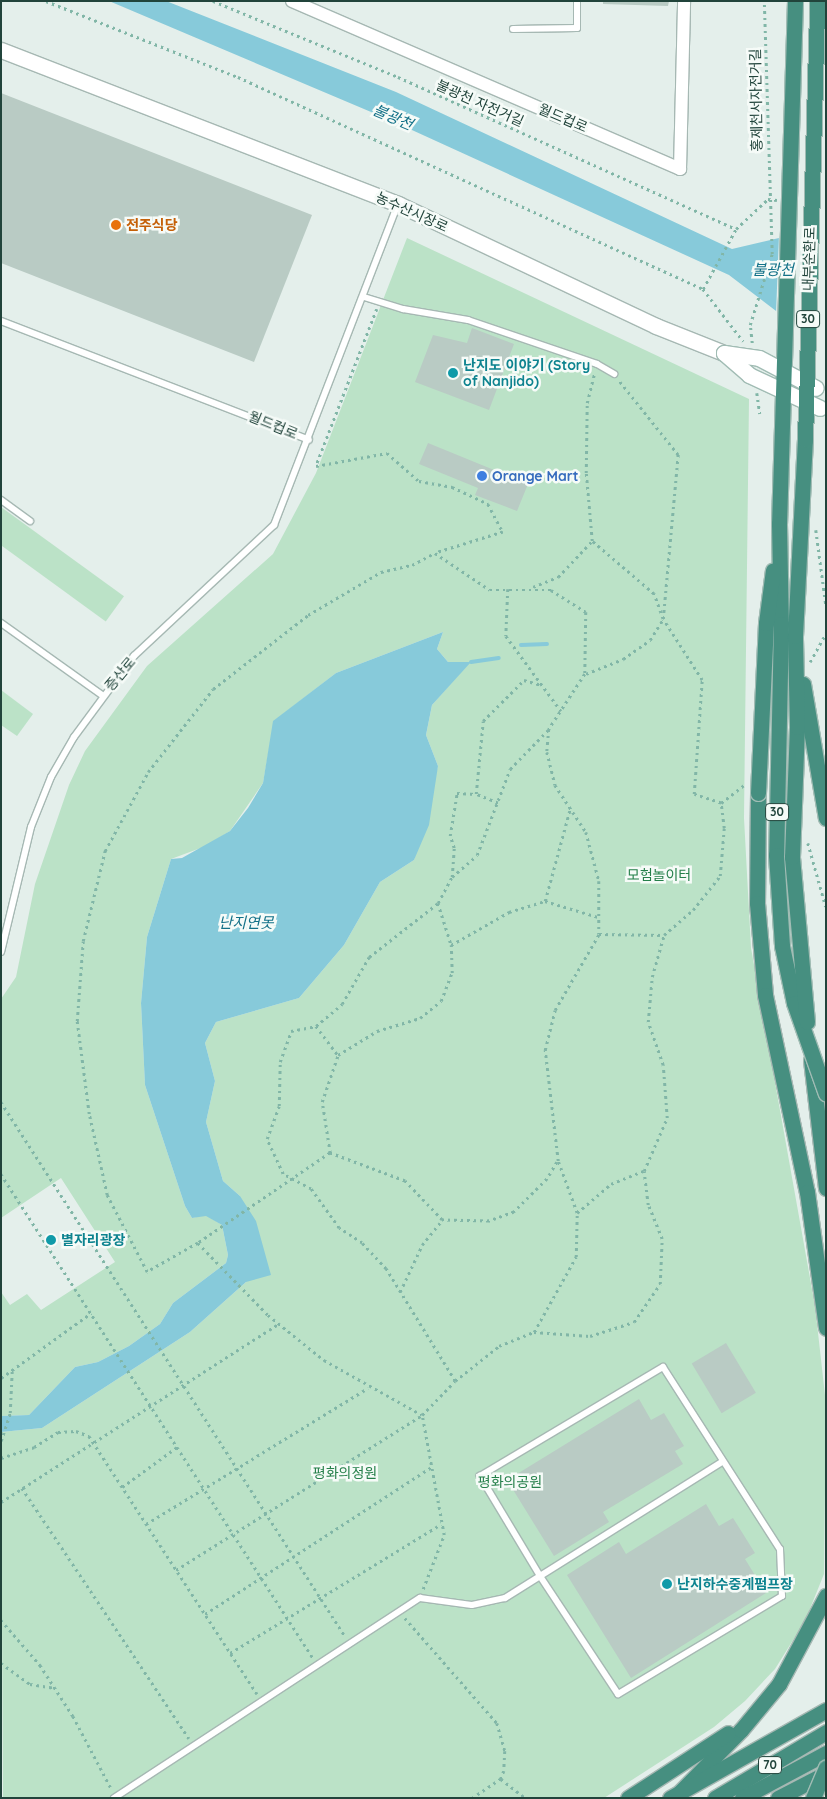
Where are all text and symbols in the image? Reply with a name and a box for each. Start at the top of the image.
street label: 홍제천서자전거길 [747,48,765,152]
street label: 불광천 자전거길 [434,76,526,130]
street label: 월드컵로 [536,100,590,136]
water label: 불광천 [370,101,416,133]
street label: 농수산시장로 [373,189,451,235]
place label: 전주식당 [126,217,178,233]
marker: 전주식당 [110,219,122,231]
street label: 내부순환로 [799,227,819,291]
water label: 불광천 [752,261,794,279]
road number: 30 [796,310,820,328]
place label: 난지도 이야기 (Story of Nanjido) [463,357,590,390]
marker: 난지도 이야기 (Story of Nanjido) [447,367,459,379]
street label: 월드컵로 [246,408,300,442]
place label: Orange Mart [492,468,579,484]
marker: Orange Mart [476,470,488,482]
street label: 증산로 [101,654,139,694]
road number: 30 [764,802,790,822]
park label: 모험놀이터 [627,867,691,883]
water label: 난지연못 [218,914,274,932]
place label: 별자리광장 [61,1232,125,1248]
marker: 별자리광장 [45,1234,57,1246]
park label: 평화의정원 [313,1465,377,1481]
park label: 평화의공원 [478,1474,542,1490]
place label: 난지하수중계펌프장 [677,1576,793,1592]
marker: 난지하수중계펌프장 [661,1578,673,1590]
road number: 70 [758,1756,782,1774]

